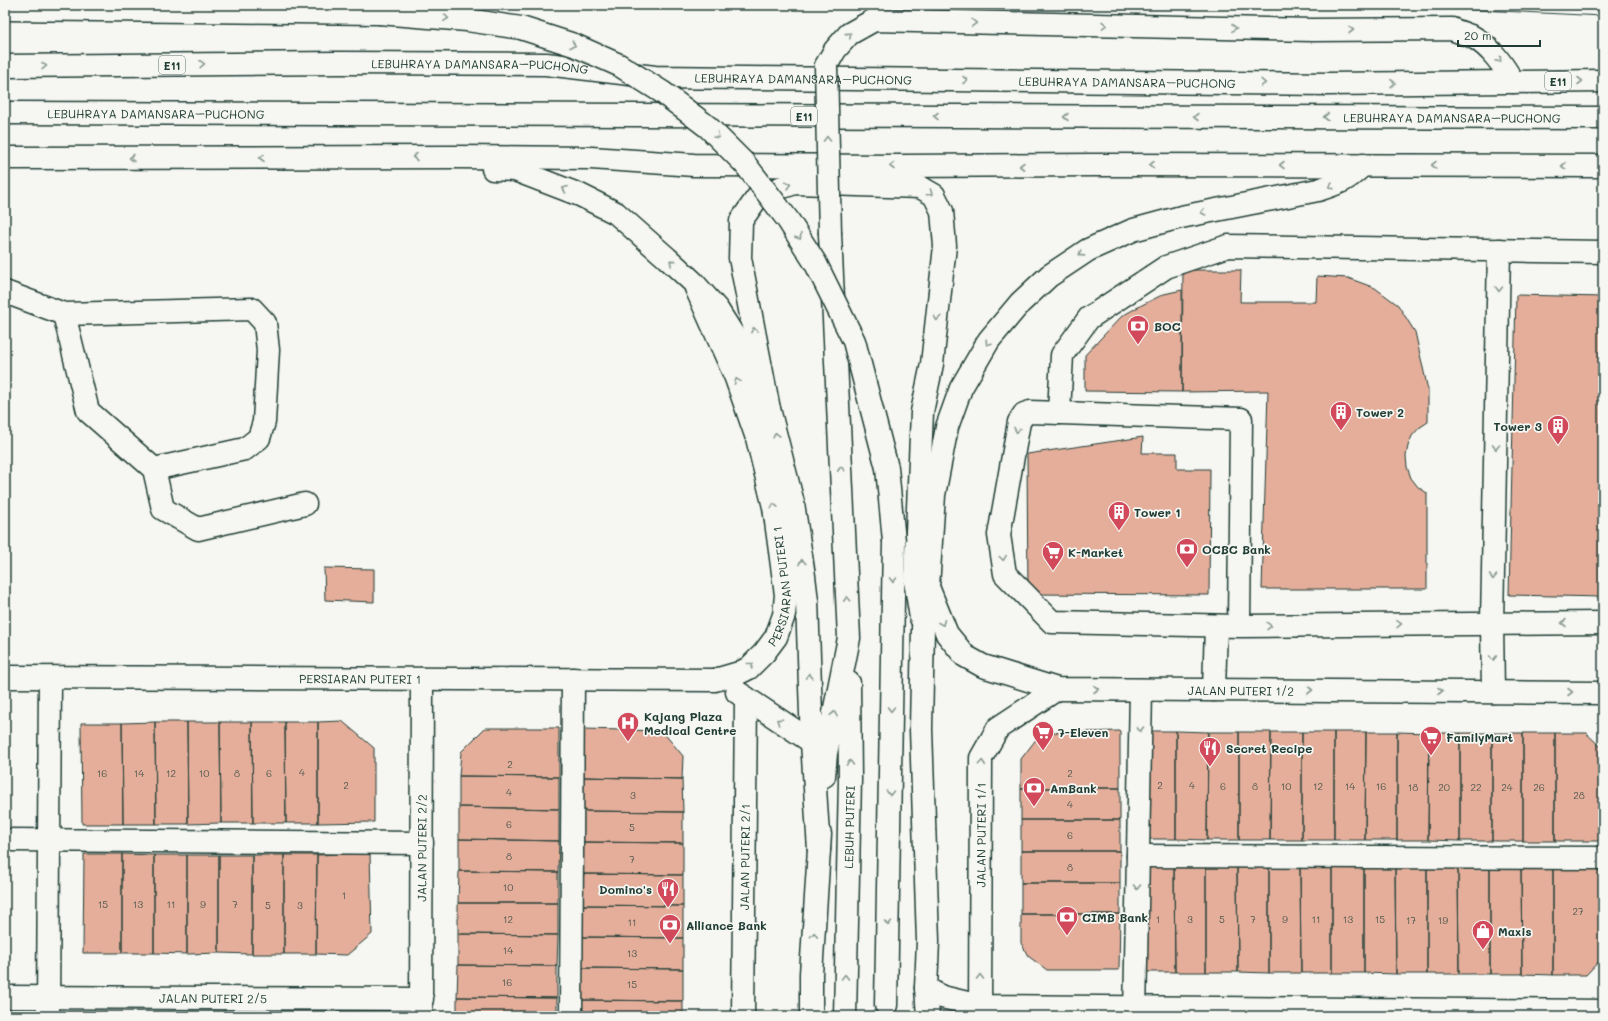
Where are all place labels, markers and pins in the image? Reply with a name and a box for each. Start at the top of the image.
bank icon: BOC [1125,313,1151,346]
place label: BOC [1154,318,1181,334]
building icon: Tower 2 [1328,399,1354,432]
place label: Tower 2 [1356,404,1404,420]
building icon: Tower 3 [1545,413,1571,446]
place label: Tower 3 [1493,418,1542,434]
building icon: Tower 1 [1106,499,1132,532]
place label: Tower 1 [1134,504,1181,520]
bank icon: OCBC Bank [1174,536,1200,569]
supermarket icon: K-Market [1040,539,1066,572]
place label: OCBC Bank [1202,541,1271,557]
place label: K-Market [1068,544,1123,560]
place label: Kajang Plaza Medical Centre [644,708,736,738]
hospital icon: Kajang Plaza Medical Centre [615,710,641,743]
supermarket icon: 7-Eleven [1030,719,1056,752]
place label: 7-Eleven [1058,724,1108,740]
supermarket icon: FamilyMart [1418,724,1444,757]
place label: FamilyMart [1446,729,1513,745]
restaurant icon: Secret Recipe [1197,735,1223,768]
place label: Secret Recipe [1226,740,1312,756]
bank icon: AmBank [1021,775,1047,808]
place label: AmBank [1050,780,1097,796]
restaurant icon: Domino's [655,876,681,909]
place label: Domino's [599,881,652,897]
bank icon: CIMB Bank [1054,904,1080,937]
place label: CIMB Bank [1082,909,1148,925]
bank icon: Alliance Bank [657,912,683,945]
place label: Alliance Bank [686,917,767,933]
shop icon: Maxis [1470,918,1496,951]
place label: Maxis [1498,923,1532,939]

